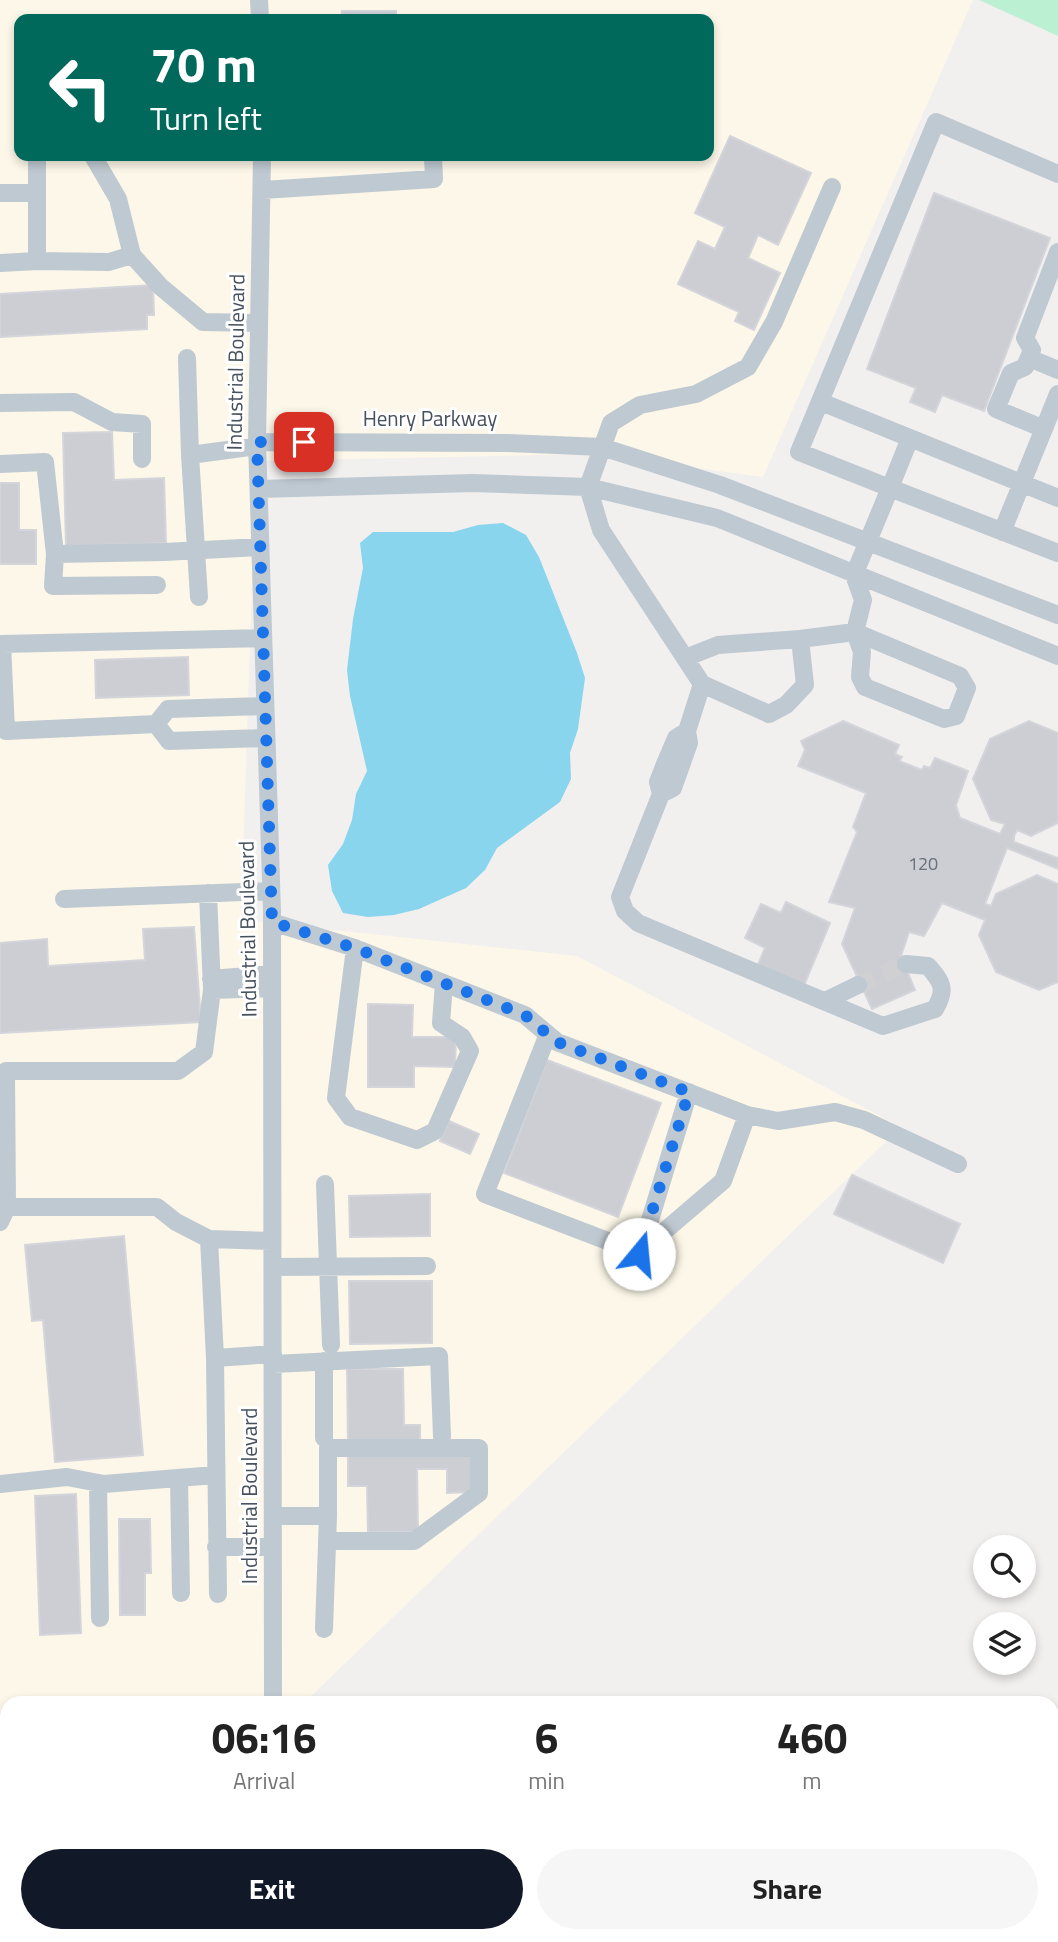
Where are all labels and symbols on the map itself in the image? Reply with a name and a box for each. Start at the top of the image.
street label: Industrial Boulevard [217,273,253,451]
street label: Henry Parkway [363,402,497,434]
pin [274,412,334,472]
street label: Industrial Boulevard [229,840,265,1018]
house number: 120 [908,850,938,877]
position arrow [602,1217,676,1291]
street label: Industrial Boulevard [233,1408,265,1584]

